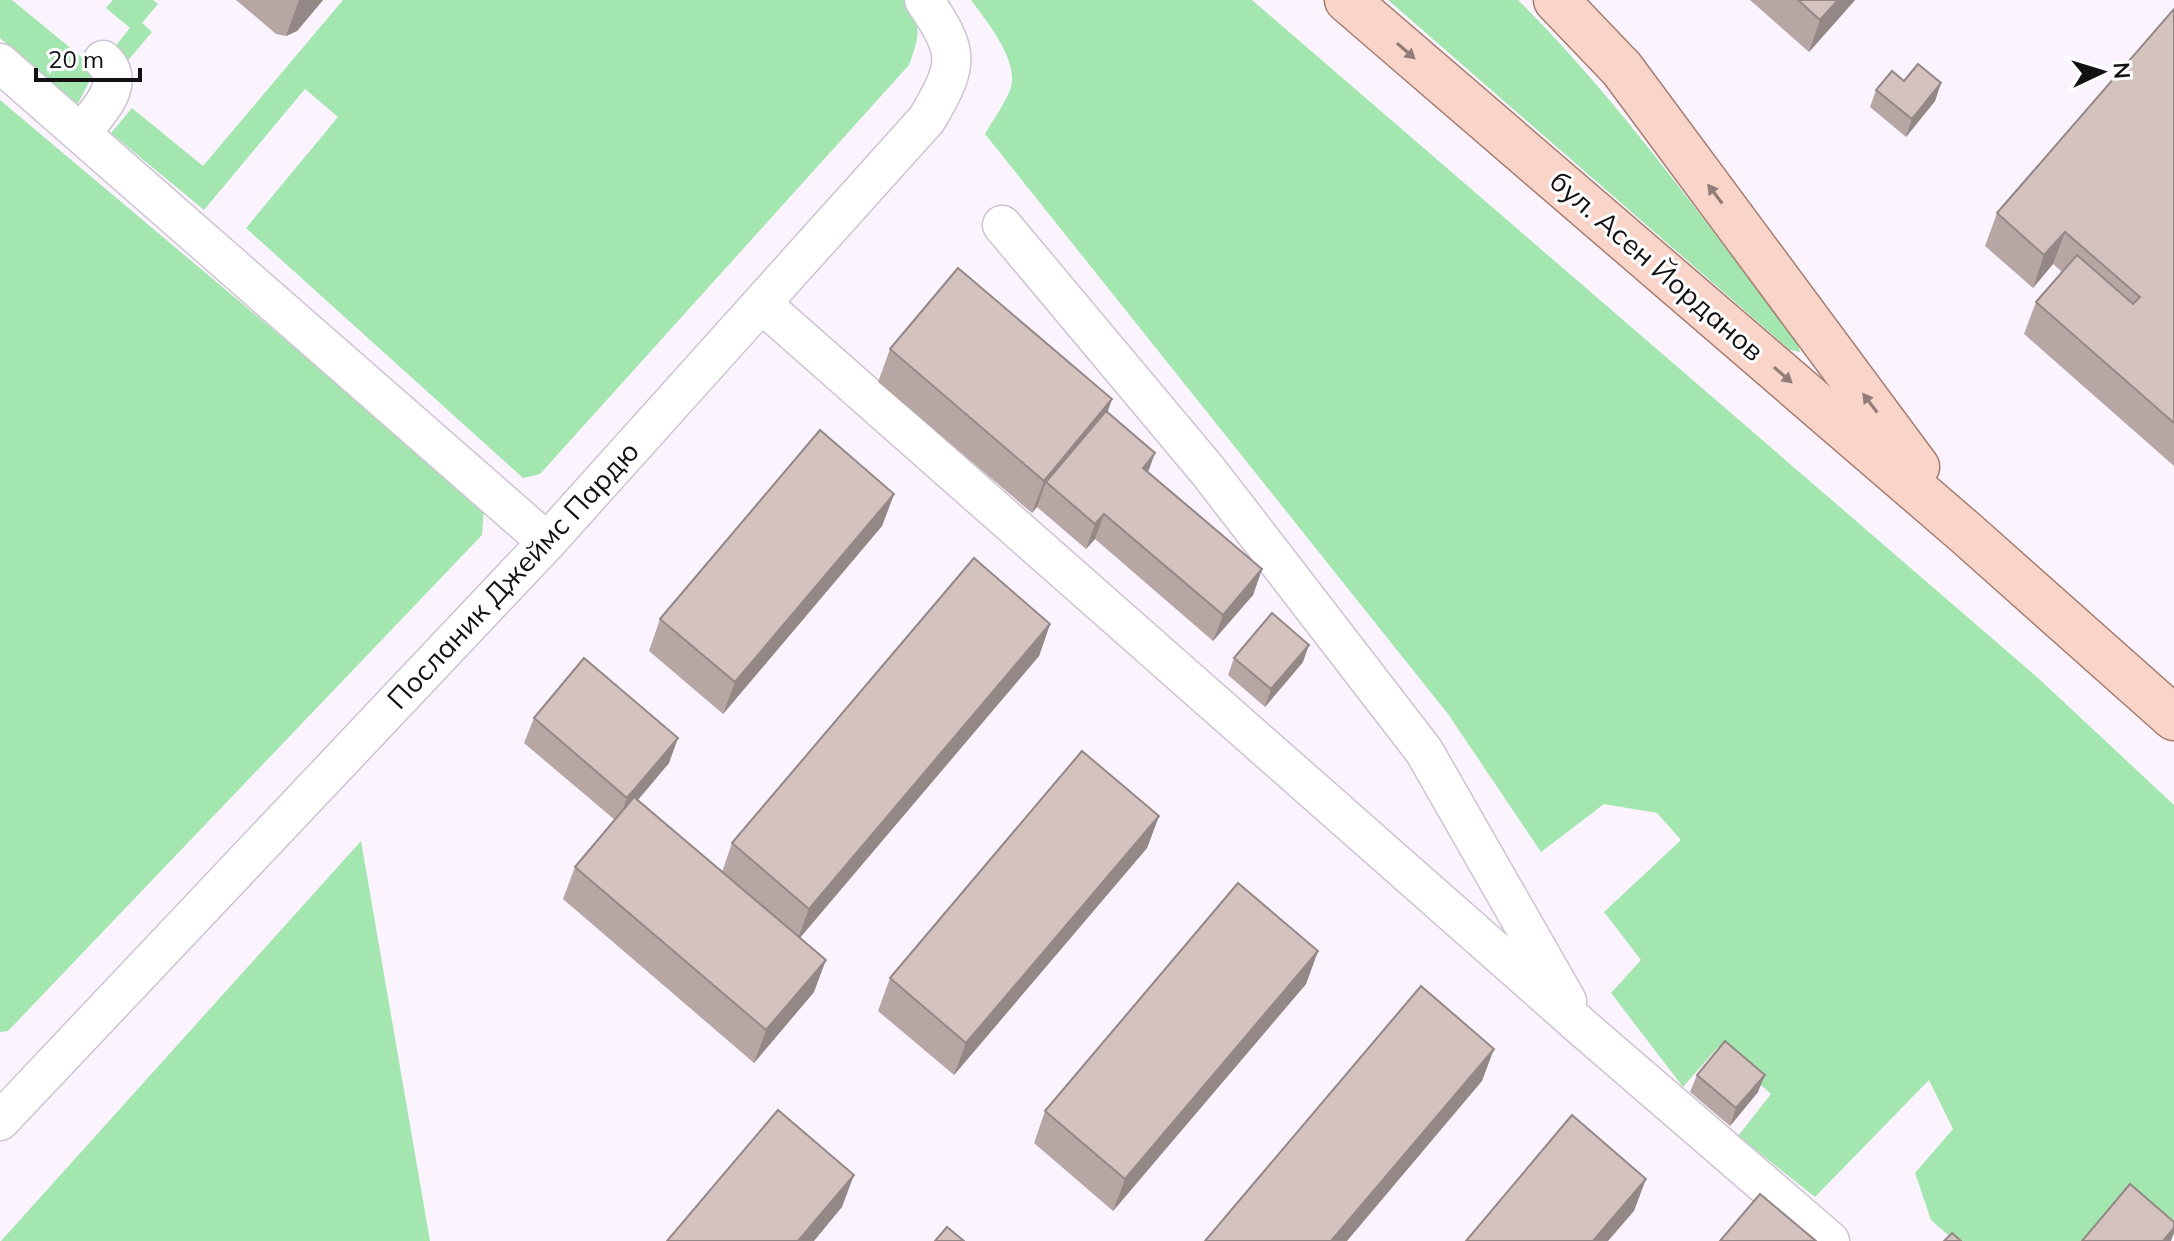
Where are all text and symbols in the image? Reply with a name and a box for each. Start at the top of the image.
scale bar [36,32,140,82]
north arrow [2062,32,2142,112]
one-way arrow [1396,42,1416,59]
text: 20 m [48,44,104,74]
text: N [2107,61,2136,80]
street label: бул. Асен Йорданов [1543,163,1771,368]
one-way arrow [1707,184,1723,204]
one-way arrow [1773,366,1793,383]
one-way arrow [1862,393,1878,413]
street label: Посланик Джеймс Пардю [379,434,646,716]

